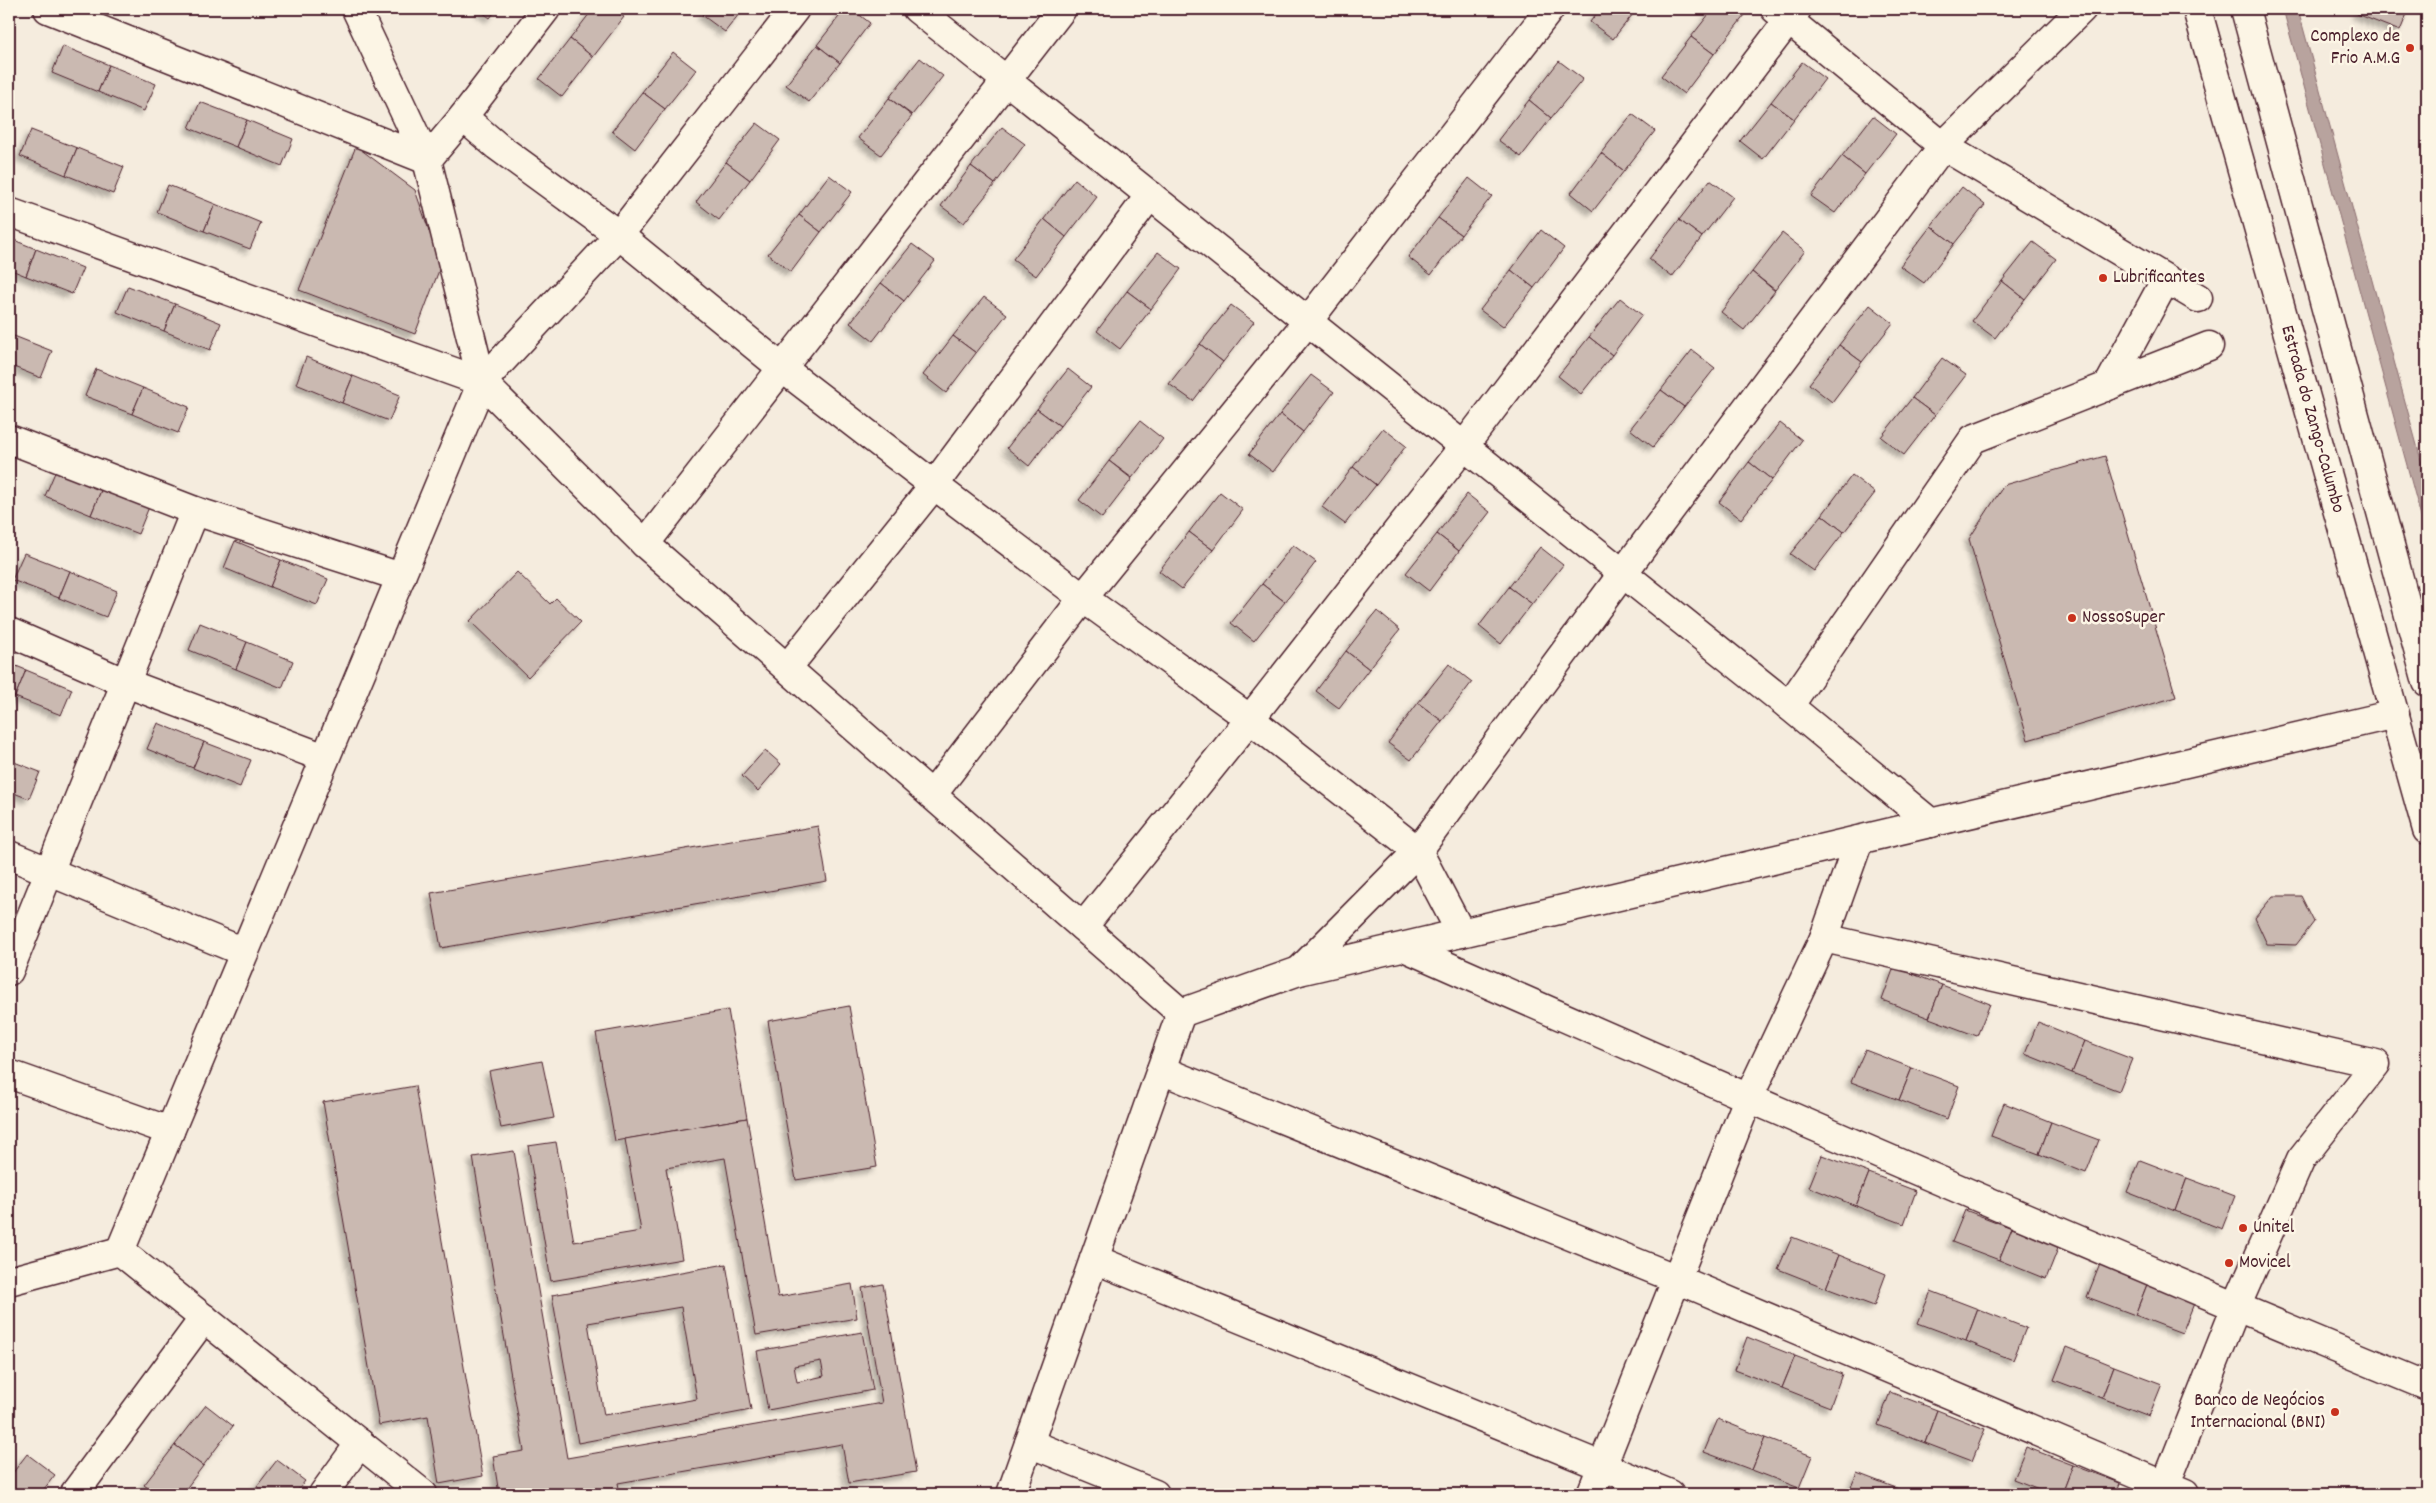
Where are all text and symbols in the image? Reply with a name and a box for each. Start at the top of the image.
place label: Complexo de Frio A.M.G [2310,24,2400,73]
marker: Complexo de Frio A.M.G [2404,42,2416,54]
place label: Lubrificantes [2113,265,2205,292]
marker: Lubrificantes [2097,272,2109,284]
street label: Estrada do Zango-Calumbo [2273,322,2351,516]
place label: NossoSuper [2082,605,2165,632]
marker: NossoSuper [2066,612,2078,624]
place label: Unitel [2253,1215,2295,1242]
marker: Unitel [2237,1222,2249,1234]
place label: Movicel [2239,1250,2291,1277]
marker: Movicel [2223,1257,2235,1269]
place label: Banco de Negócios Internacional (BNI) [2190,1388,2325,1437]
marker: Banco de Negócios Internacional (BNI) [2329,1406,2341,1418]

